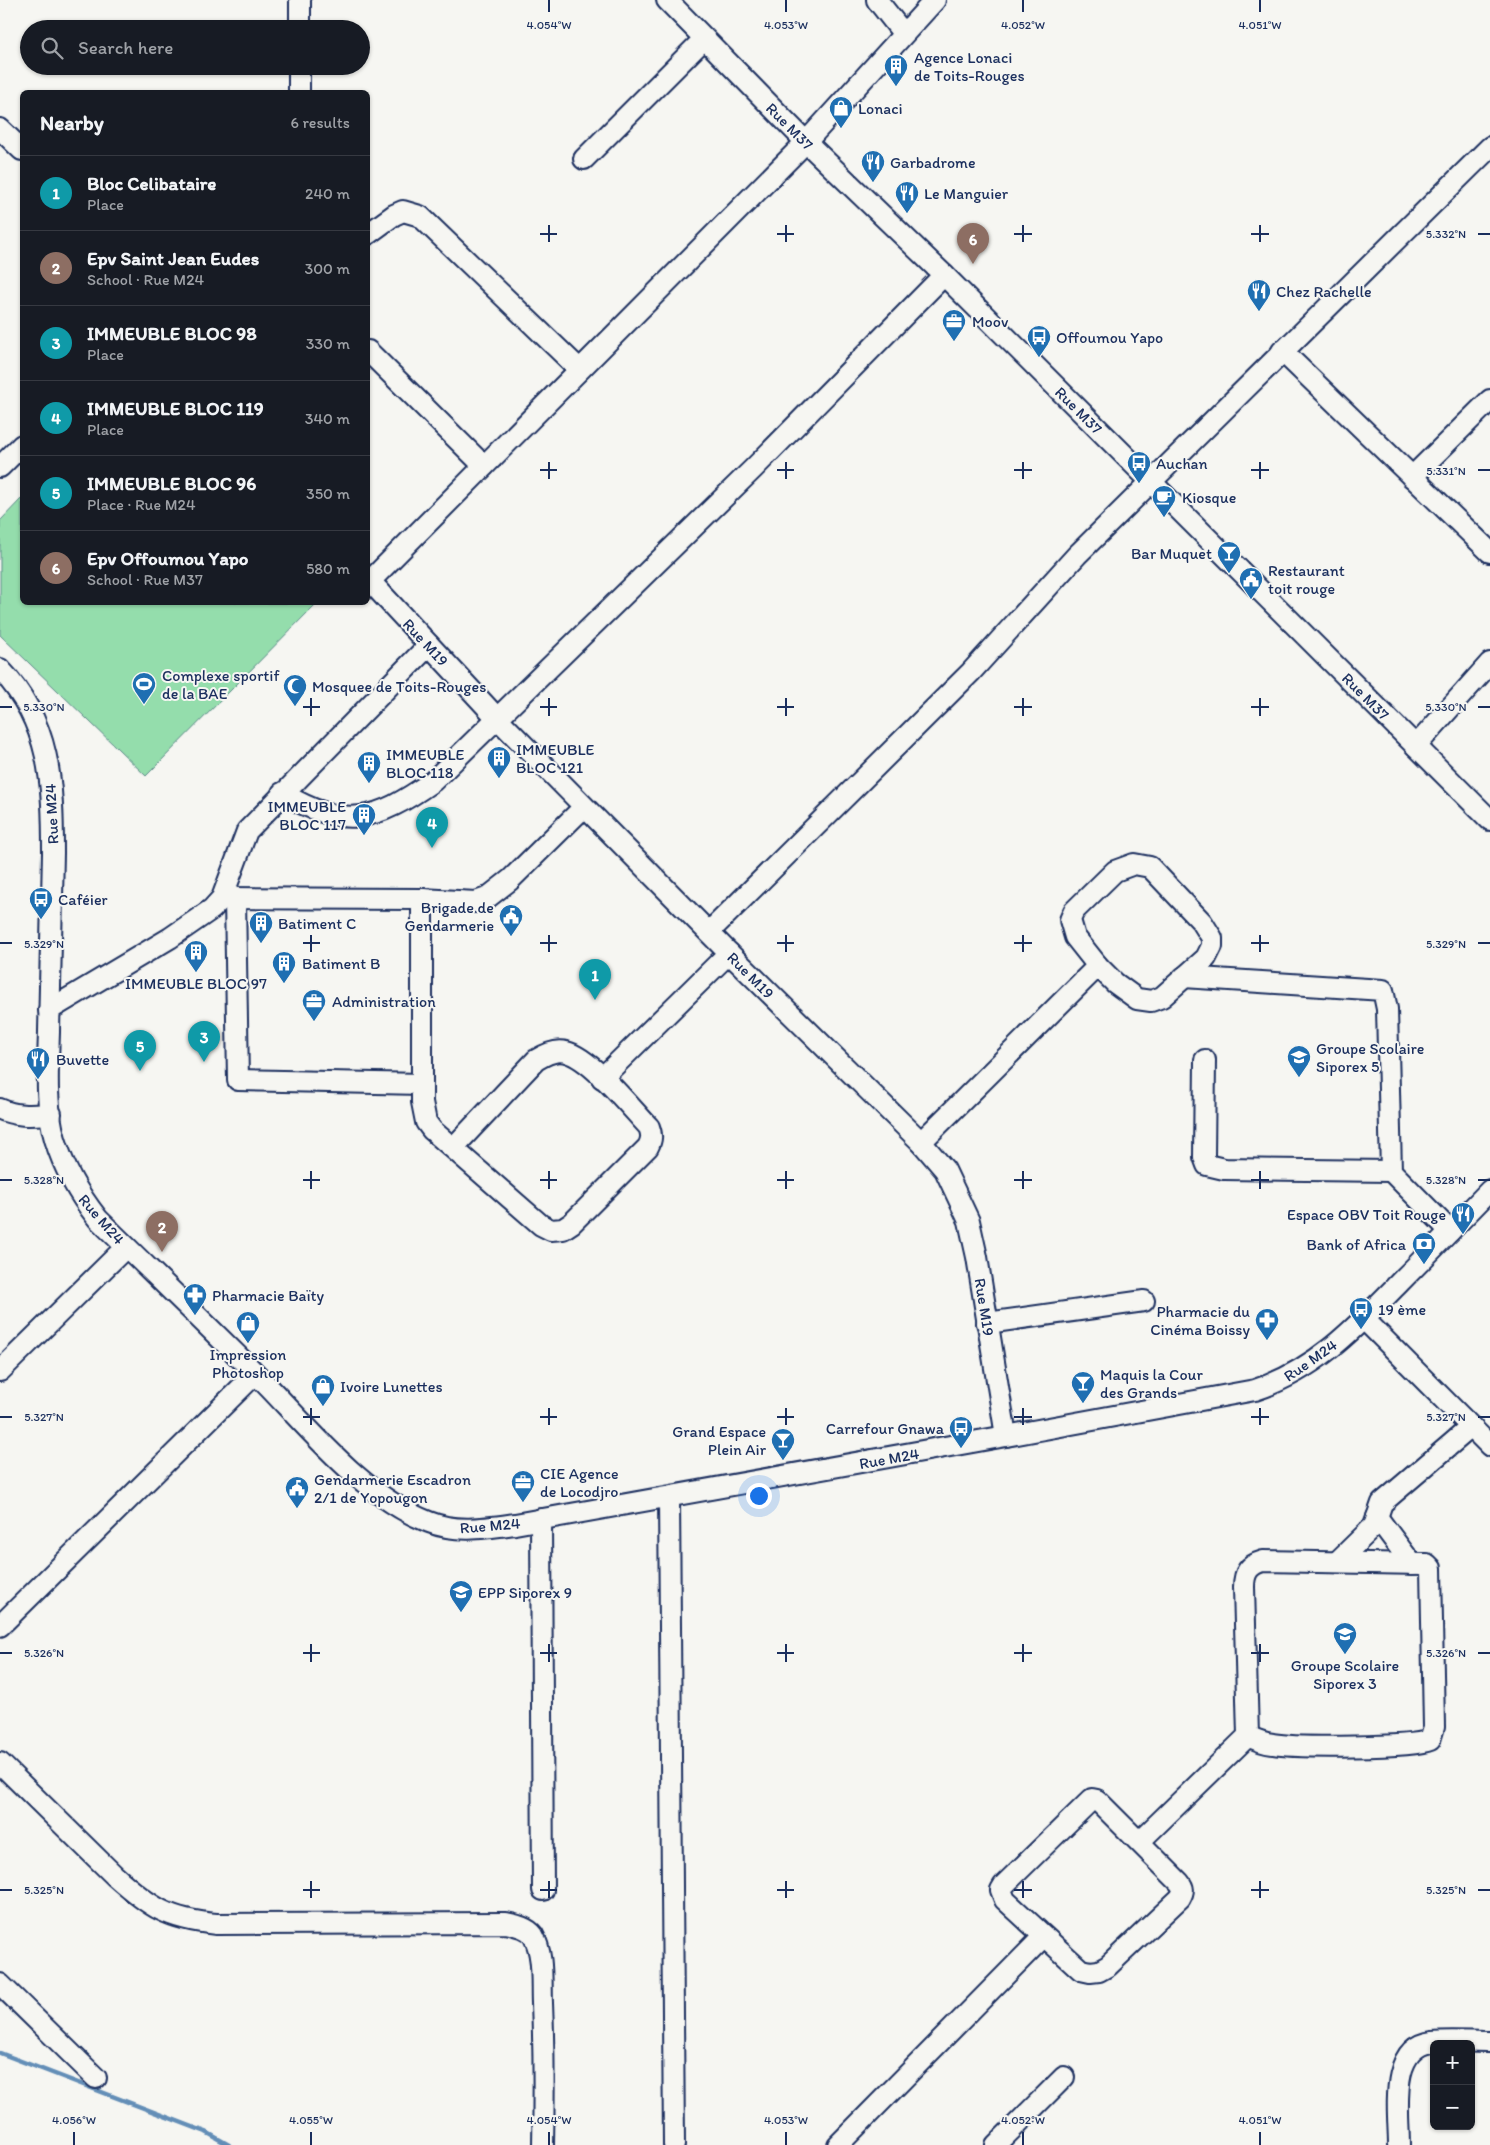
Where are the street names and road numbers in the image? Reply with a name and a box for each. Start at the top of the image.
street label: Rue M37 [762,99,817,154]
street label: Rue M37 [1051,383,1106,438]
street label: Rue M19 [399,614,453,670]
street label: Rue M37 [1338,669,1393,724]
street label: Rue M24 [40,783,63,845]
street label: Rue M19 [723,948,778,1003]
street label: Rue M24 [75,1190,129,1249]
street label: Rue M19 [971,1277,998,1337]
street label: Rue M24 [1280,1335,1341,1386]
street label: Rue M24 [858,1444,921,1473]
street label: Rue M24 [459,1513,521,1538]

